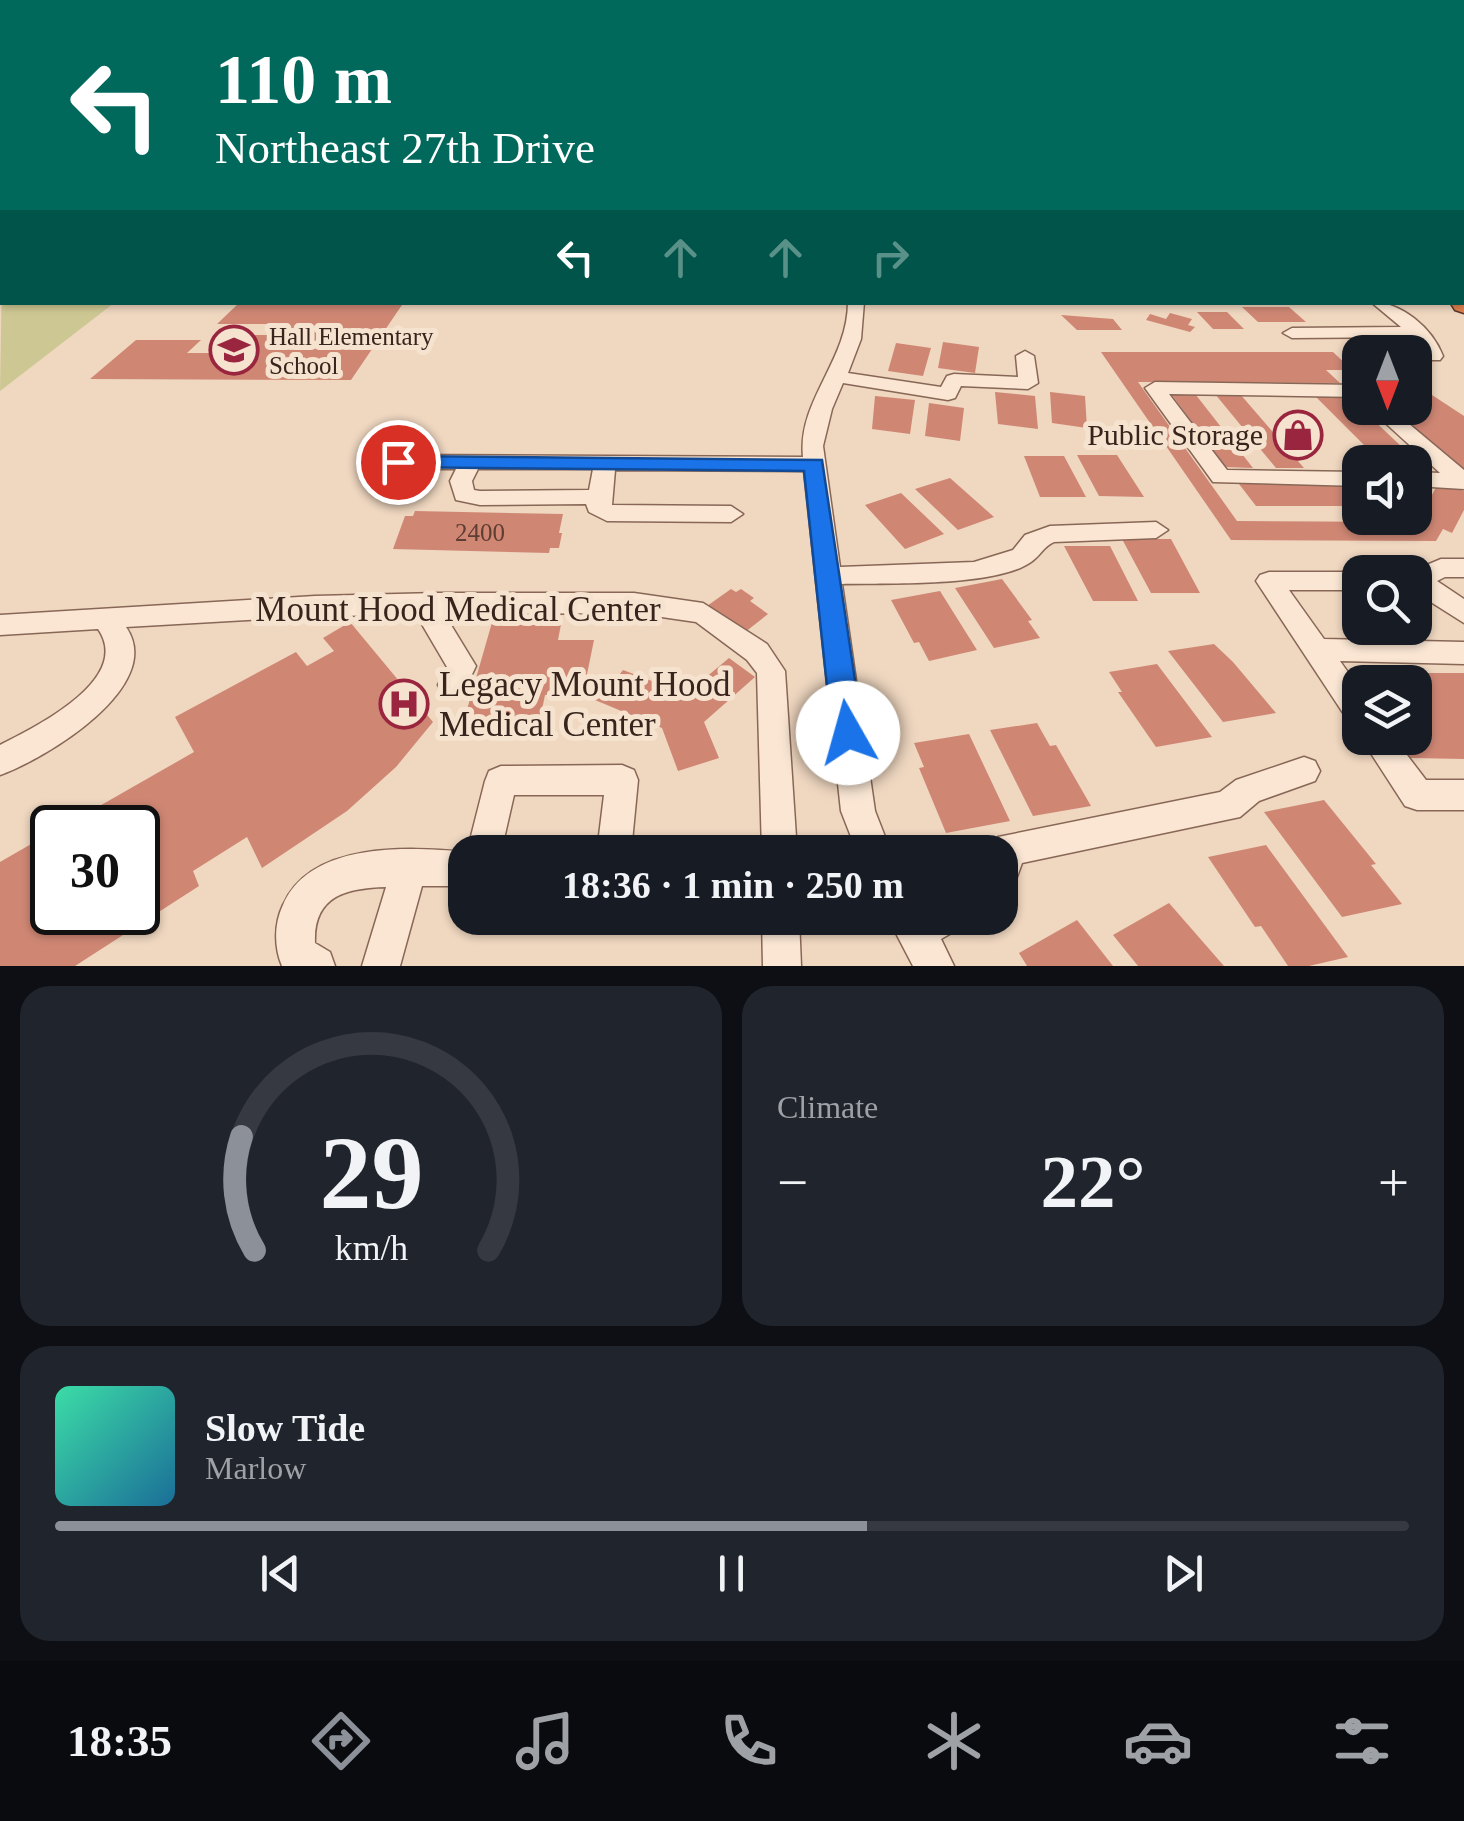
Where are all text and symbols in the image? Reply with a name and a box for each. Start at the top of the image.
icon: left [50,40,180,170]
text: 110 m [215,41,392,118]
text: Northeast 27th Drive [215,123,595,173]
icon: left [548,230,603,285]
icon: ahead [653,230,708,285]
icon: ahead [758,230,813,285]
icon: right [863,230,918,285]
place label: Hall Elementary School [269,323,434,379]
school or university icon: Hall Elementary School [208,324,260,376]
north arrow [1342,335,1432,425]
map controls [1342,335,1432,755]
shop icon: Public Storage [1272,409,1324,461]
place label: Public Storage [1087,418,1263,451]
pin [356,420,441,505]
icon: arrive [371,435,426,490]
button: sound [1342,445,1432,535]
house number: 2400 [455,519,505,546]
button: search [1342,555,1432,645]
street label: Mount Hood Medical Center [255,590,661,629]
place label: Legacy Mount Hood Medical Center [439,665,731,744]
button: layers [1342,665,1432,755]
hospital icon: Legacy Mount Hood Medical Center [378,678,430,730]
position arrow [796,681,900,785]
speed limit sign: 30 [30,805,160,935]
text: 18:36 · 1 min · 250 m [562,864,904,906]
text: Climate [777,1089,878,1125]
text: 29 [319,1115,423,1230]
text: 22° [1041,1140,1146,1223]
text: − [777,1152,808,1213]
text: + [1378,1152,1409,1213]
text: km/h [334,1228,408,1268]
text: Slow Tide [205,1407,365,1449]
text: Marlow [205,1450,306,1486]
icon: previous [253,1546,308,1601]
icon: pause [704,1546,759,1601]
icon: next [1156,1546,1211,1601]
icon: directions [306,1706,376,1776]
icon: music [510,1706,580,1776]
icon: phone [714,1706,784,1776]
icon: climate [919,1706,989,1776]
icon: car [1123,1706,1193,1776]
icon: filters [1327,1706,1397,1776]
text: 18:35 [67,1716,172,1766]

